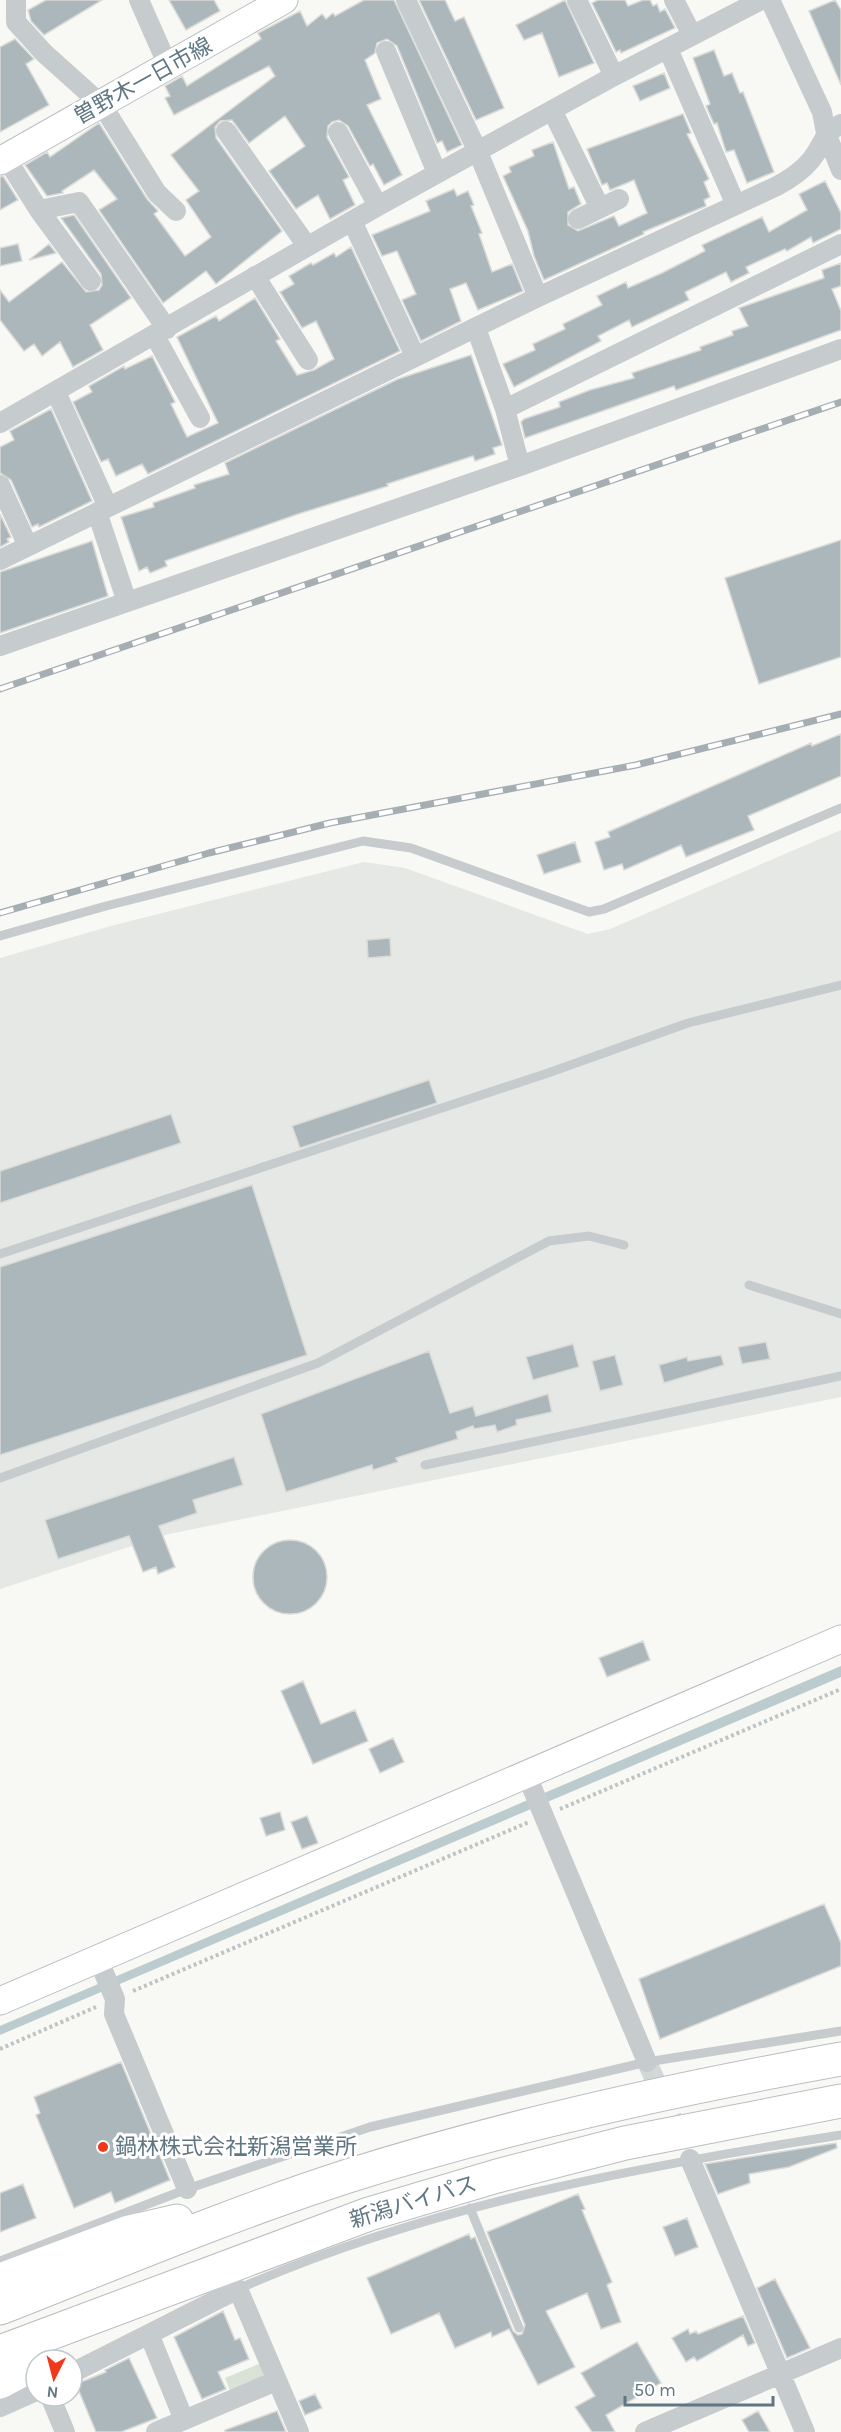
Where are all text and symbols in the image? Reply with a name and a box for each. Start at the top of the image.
street label: 曽野木一日市線 [69,32,217,130]
place label: 鍋林株式会社新潟営業所 [115,2134,357,2160]
marker: 鍋林株式会社新潟営業所 [96,2140,110,2154]
street label: 新潟バイパス [346,2170,480,2234]
north arrow [24,2348,84,2408]
scale bar [625,2369,774,2407]
text: 50 m [634,2379,676,2401]
text: N [46,2382,59,2402]

